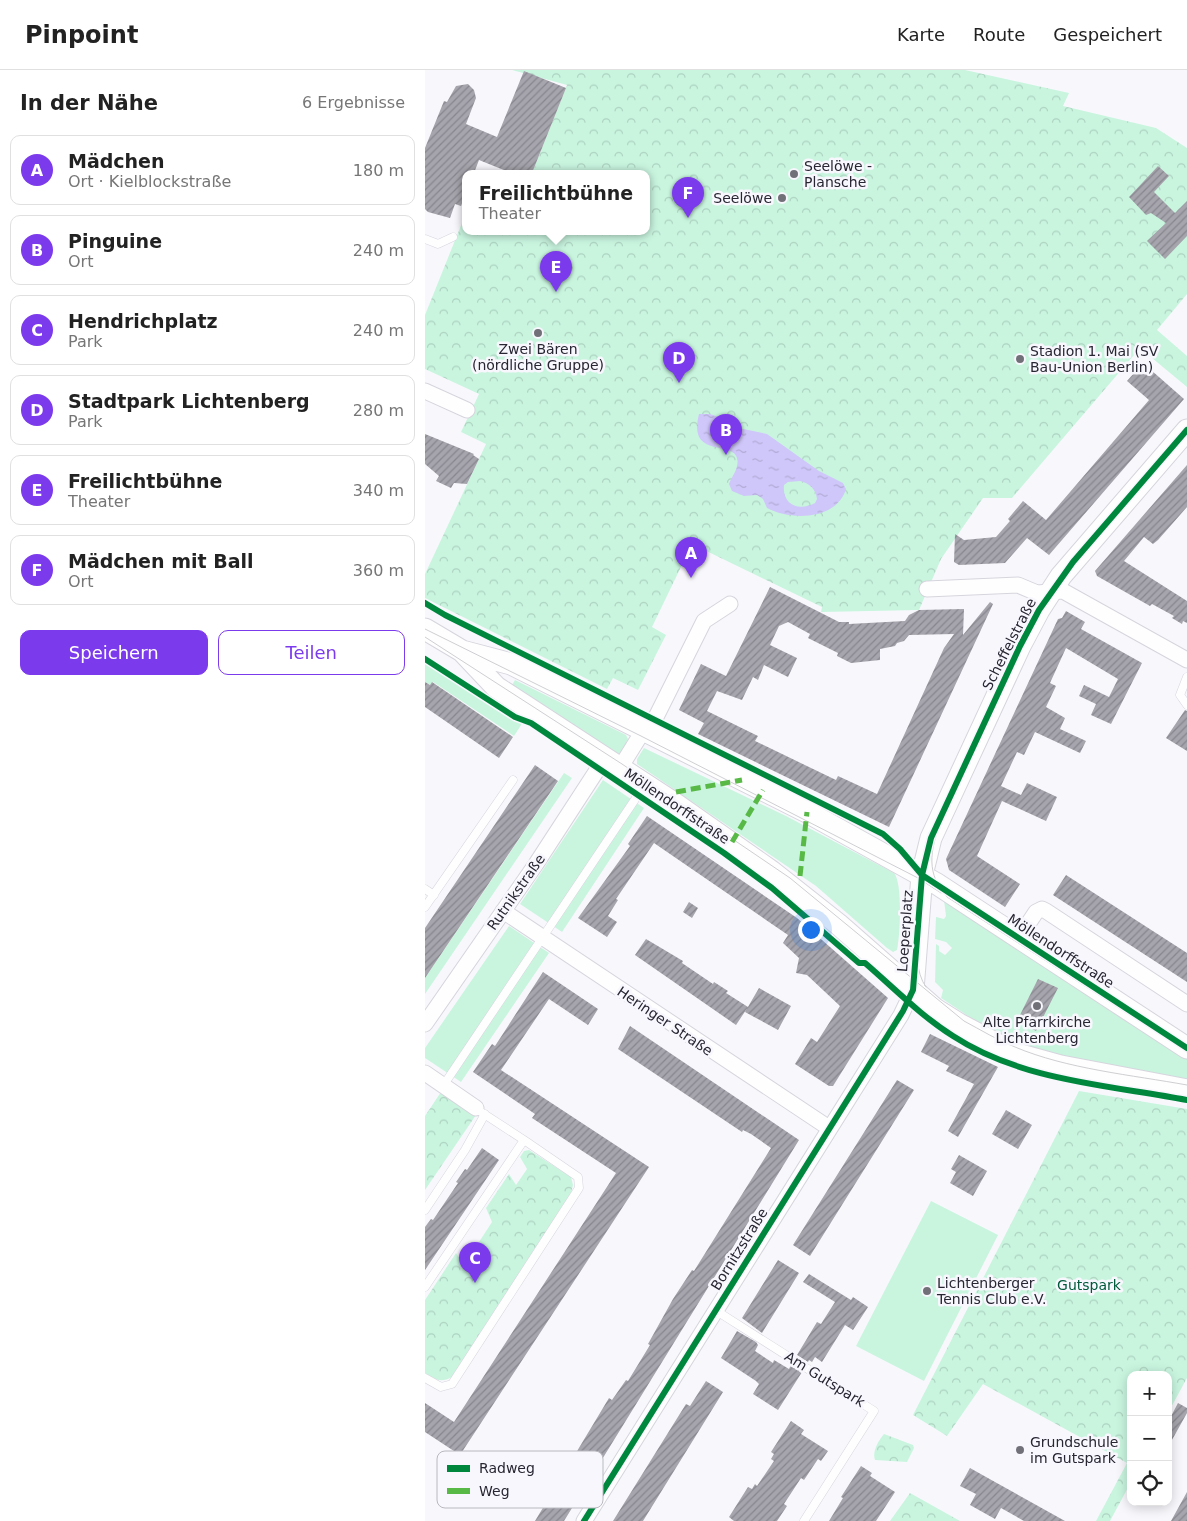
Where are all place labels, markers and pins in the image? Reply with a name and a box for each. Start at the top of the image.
place label: Seelöwe - Plansche [804,158,872,190]
marker: Seelöwe - Plansche [788,168,800,180]
pin: F [672,177,704,218]
place label: Seelöwe [713,190,772,206]
marker: Seelöwe [776,192,788,204]
pin: E [540,251,572,292]
marker: Zwei Bären (nördliche Gruppe) [532,327,544,339]
place label: Zwei Bären (nördliche Gruppe) [472,341,604,373]
pin: D [663,342,695,383]
place label: Stadion 1. Mai (SV Bau-Union Berlin) [1030,343,1159,375]
marker: Stadion 1. Mai (SV Bau-Union Berlin) [1014,353,1026,365]
pin: B [710,414,742,455]
pin: A [675,537,707,578]
marker: Alte Pfarrkirche Lichtenberg [1031,1000,1043,1012]
place label: Alte Pfarrkirche Lichtenberg [983,1014,1091,1046]
pin: C [459,1242,491,1283]
place label: Lichtenberger Tennis Club e.V. [936,1275,1046,1307]
marker: Lichtenberger Tennis Club e.V. [921,1285,933,1297]
place label: Grundschule im Gutspark [1030,1434,1118,1466]
marker: Grundschule im Gutspark [1014,1444,1026,1456]

